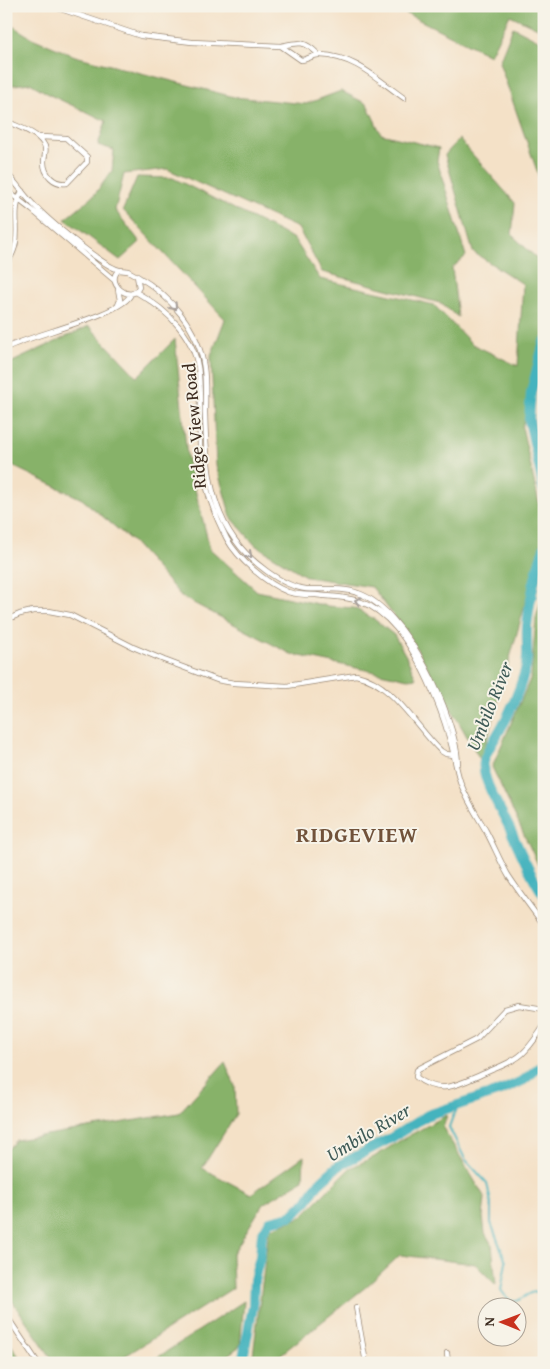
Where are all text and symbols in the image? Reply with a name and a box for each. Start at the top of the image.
one-way arrow [168,302,177,311]
street label: Ridge View Road [175,362,213,490]
one-way arrow [243,549,252,558]
one-way arrow [354,596,362,606]
water label: Umbilo River [458,656,520,755]
district label: RIDGEVIEW [296,818,418,850]
water label: Umbilo River [320,1095,416,1168]
north arrow [478,1296,528,1346]
text: N [479,1316,499,1327]

